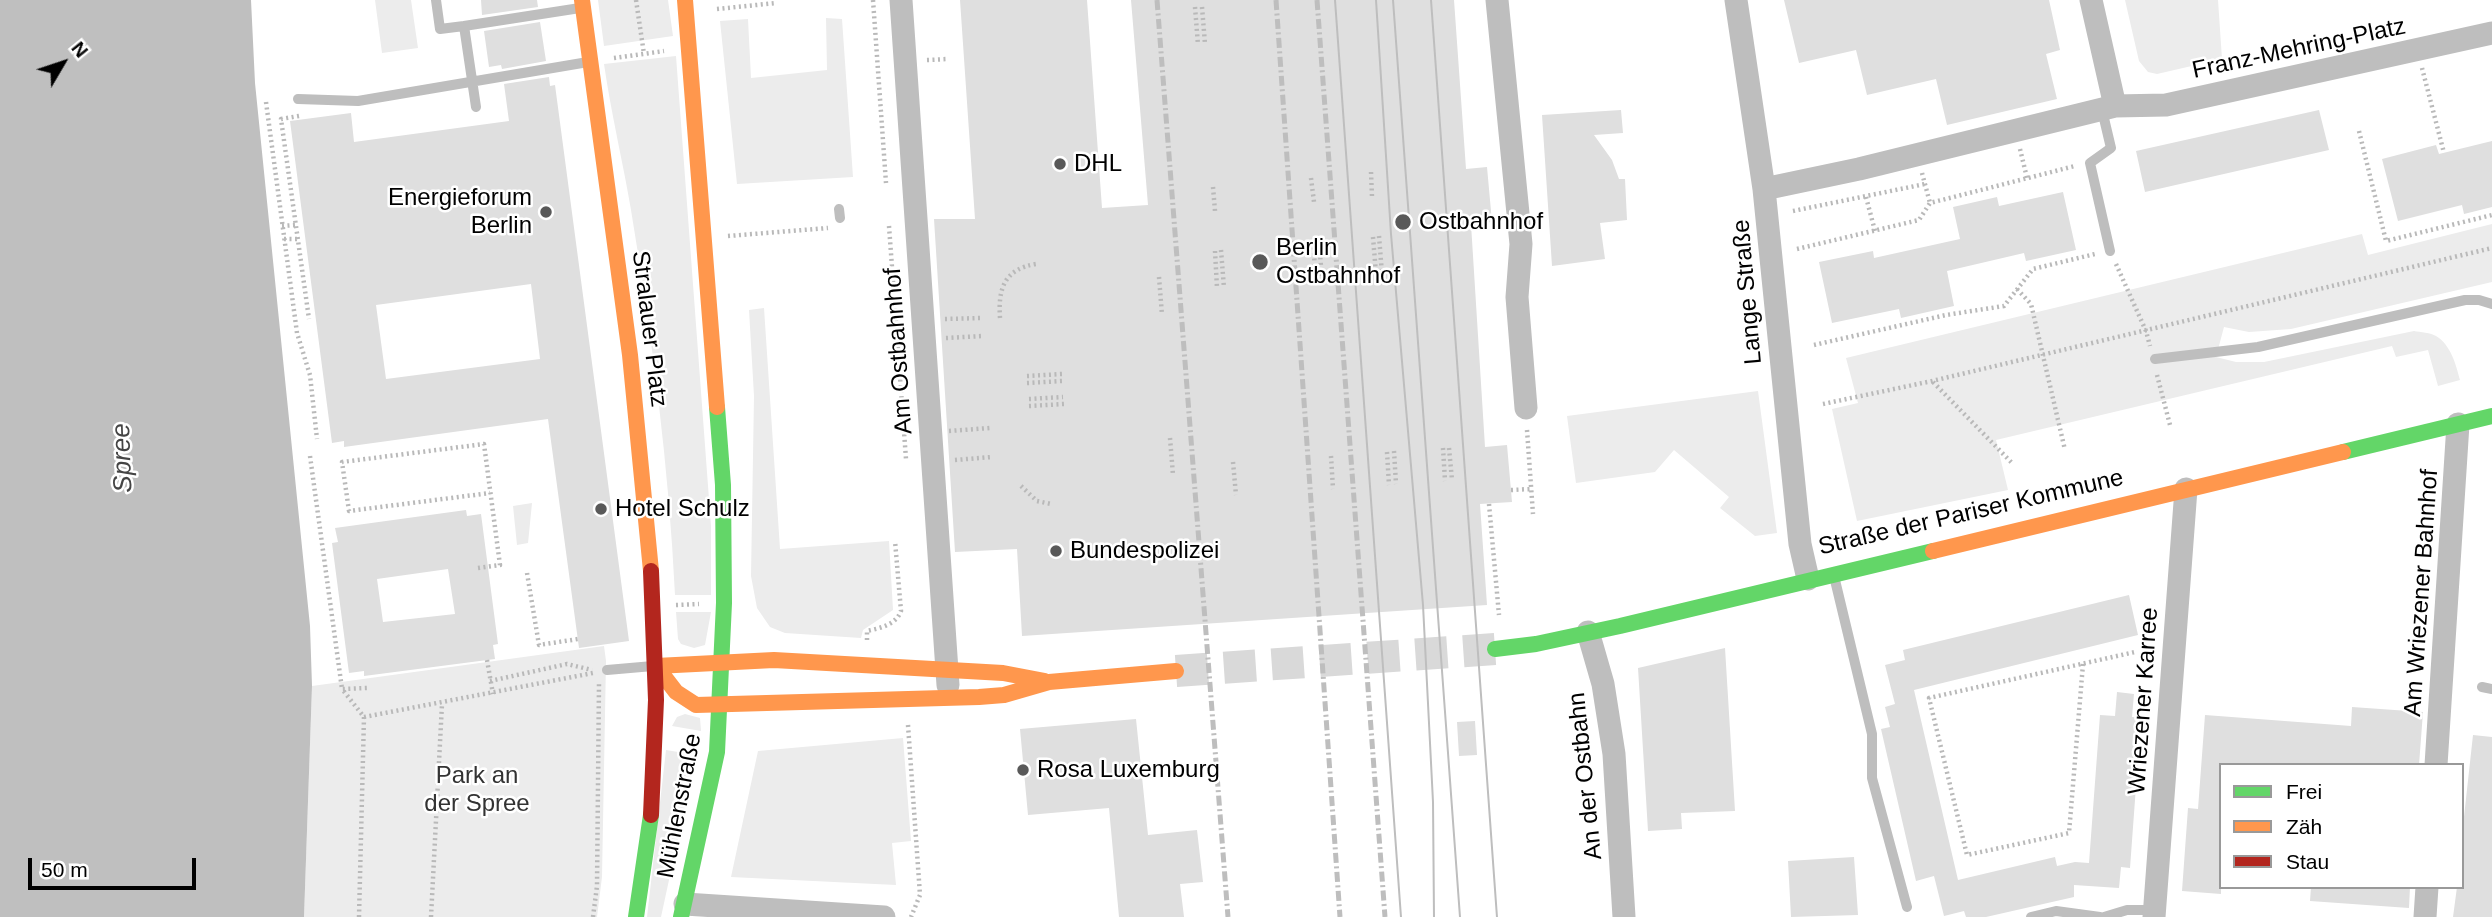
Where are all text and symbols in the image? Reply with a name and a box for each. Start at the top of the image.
street label: Franz-Mehring-Platz [2190,12,2408,86]
north arrow [28,28,98,98]
text: N [67,38,92,61]
place label: DHL [1074,150,1122,178]
marker: DHL [1052,156,1068,172]
place label: Energieforum Berlin [388,184,532,240]
marker: Energieforum Berlin [538,204,554,220]
place label: Ostbahnhof [1419,208,1543,236]
marker: Ostbahnhof [1393,212,1413,232]
street label: Lange Straße [1727,218,1769,366]
place label: Berlin Ostbahnhof [1276,234,1400,290]
street label: Stralauer Platz [625,249,673,409]
marker: Berlin Ostbahnhof [1250,252,1270,272]
street label: Am Ostbahnhof [879,267,919,435]
water label: Spree [106,423,140,493]
street label: Straße der Pariser Kommune [1816,464,2126,562]
street label: Am Wriezener Bahnhof [2399,468,2445,718]
place label: Hotel Schulz [615,495,750,523]
marker: Hotel Schulz [593,501,609,517]
place label: Bundespolizei [1070,537,1219,565]
marker: Bundespolizei [1048,543,1064,559]
street label: Wriezener Karree [2123,606,2165,796]
street label: An der Ostbahn [1563,691,1609,861]
street label: Mühlenstraße [652,731,708,881]
place label: Rosa Luxemburg [1037,756,1220,784]
park label: Park an der Spree [424,762,530,818]
marker: Rosa Luxemburg [1015,762,1031,778]
legend [2219,763,2464,889]
text: Frei [2286,780,2322,803]
text: Zäh [2286,815,2322,838]
scale bar [32,844,200,888]
text: Stau [2286,850,2329,873]
text: 50 m [41,858,88,881]

